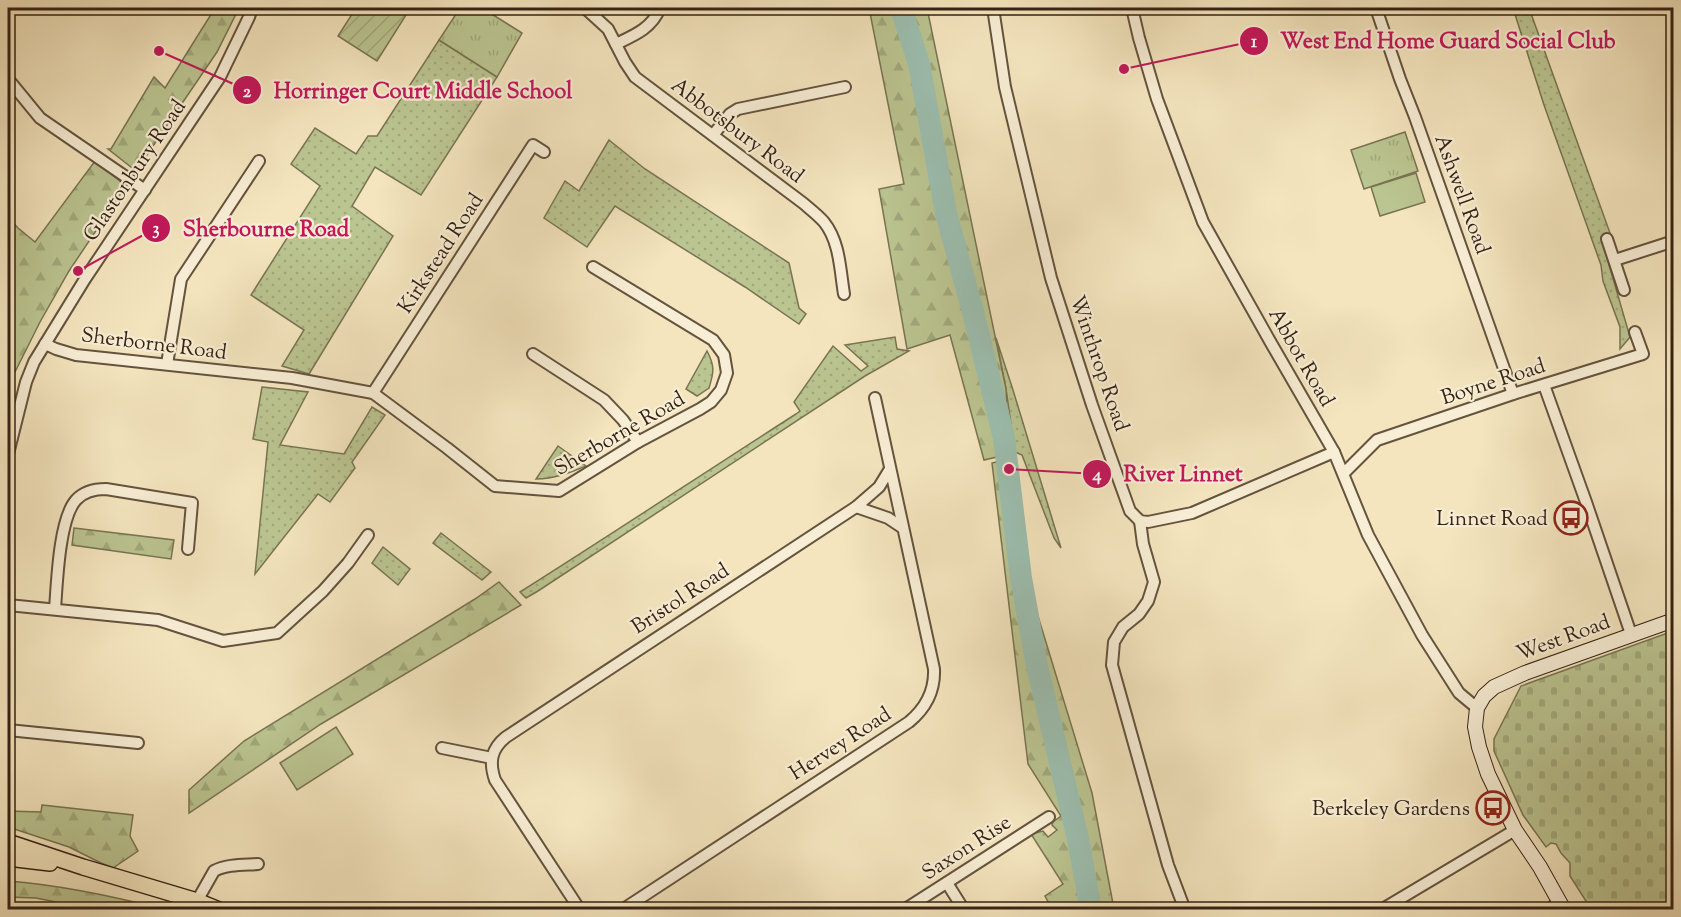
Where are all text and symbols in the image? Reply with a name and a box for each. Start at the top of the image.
callout: West End Home Guard Social Club [1239,21,1628,61]
text: West End Home Guard Social Club [1280,27,1616,59]
text: 1 [1251,30,1258,56]
callout: Horringer Court Middle School [232,70,584,110]
street label: Abbotsbury Road [664,72,810,192]
text: Horringer Court Middle School [274,77,573,109]
text: 2 [243,80,252,106]
street label: Glastonbury Road [77,94,194,248]
street label: Ashwell Road [1426,131,1497,259]
street label: Kirkstead Road [391,188,492,320]
callout: Sherbourne Road [141,208,361,248]
text: Sherbourne Road [183,215,350,247]
text: 3 [152,217,160,243]
street label: Winthrop Road [1061,292,1135,436]
street label: Abbot Road [1260,303,1341,413]
street label: Sherborne Road [79,321,228,369]
street label: Boyne Road [1438,352,1550,414]
street label: Sherborne Road [549,385,691,484]
callout: River Linnet [1082,454,1255,494]
text: River Linnet [1124,460,1243,492]
text: 4 [1091,463,1102,489]
bus stop icon: Linnet Road [1553,500,1589,536]
place label: Linnet Road [1436,505,1548,535]
street label: Bristol Road [626,557,736,643]
street label: West Road [1512,608,1615,670]
street label: Hervey Road [784,700,898,789]
bus stop icon: Berkeley Gardens [1475,790,1511,826]
place label: Berkeley Gardens [1312,795,1470,825]
street label: Saxon Rise [917,809,1018,889]

